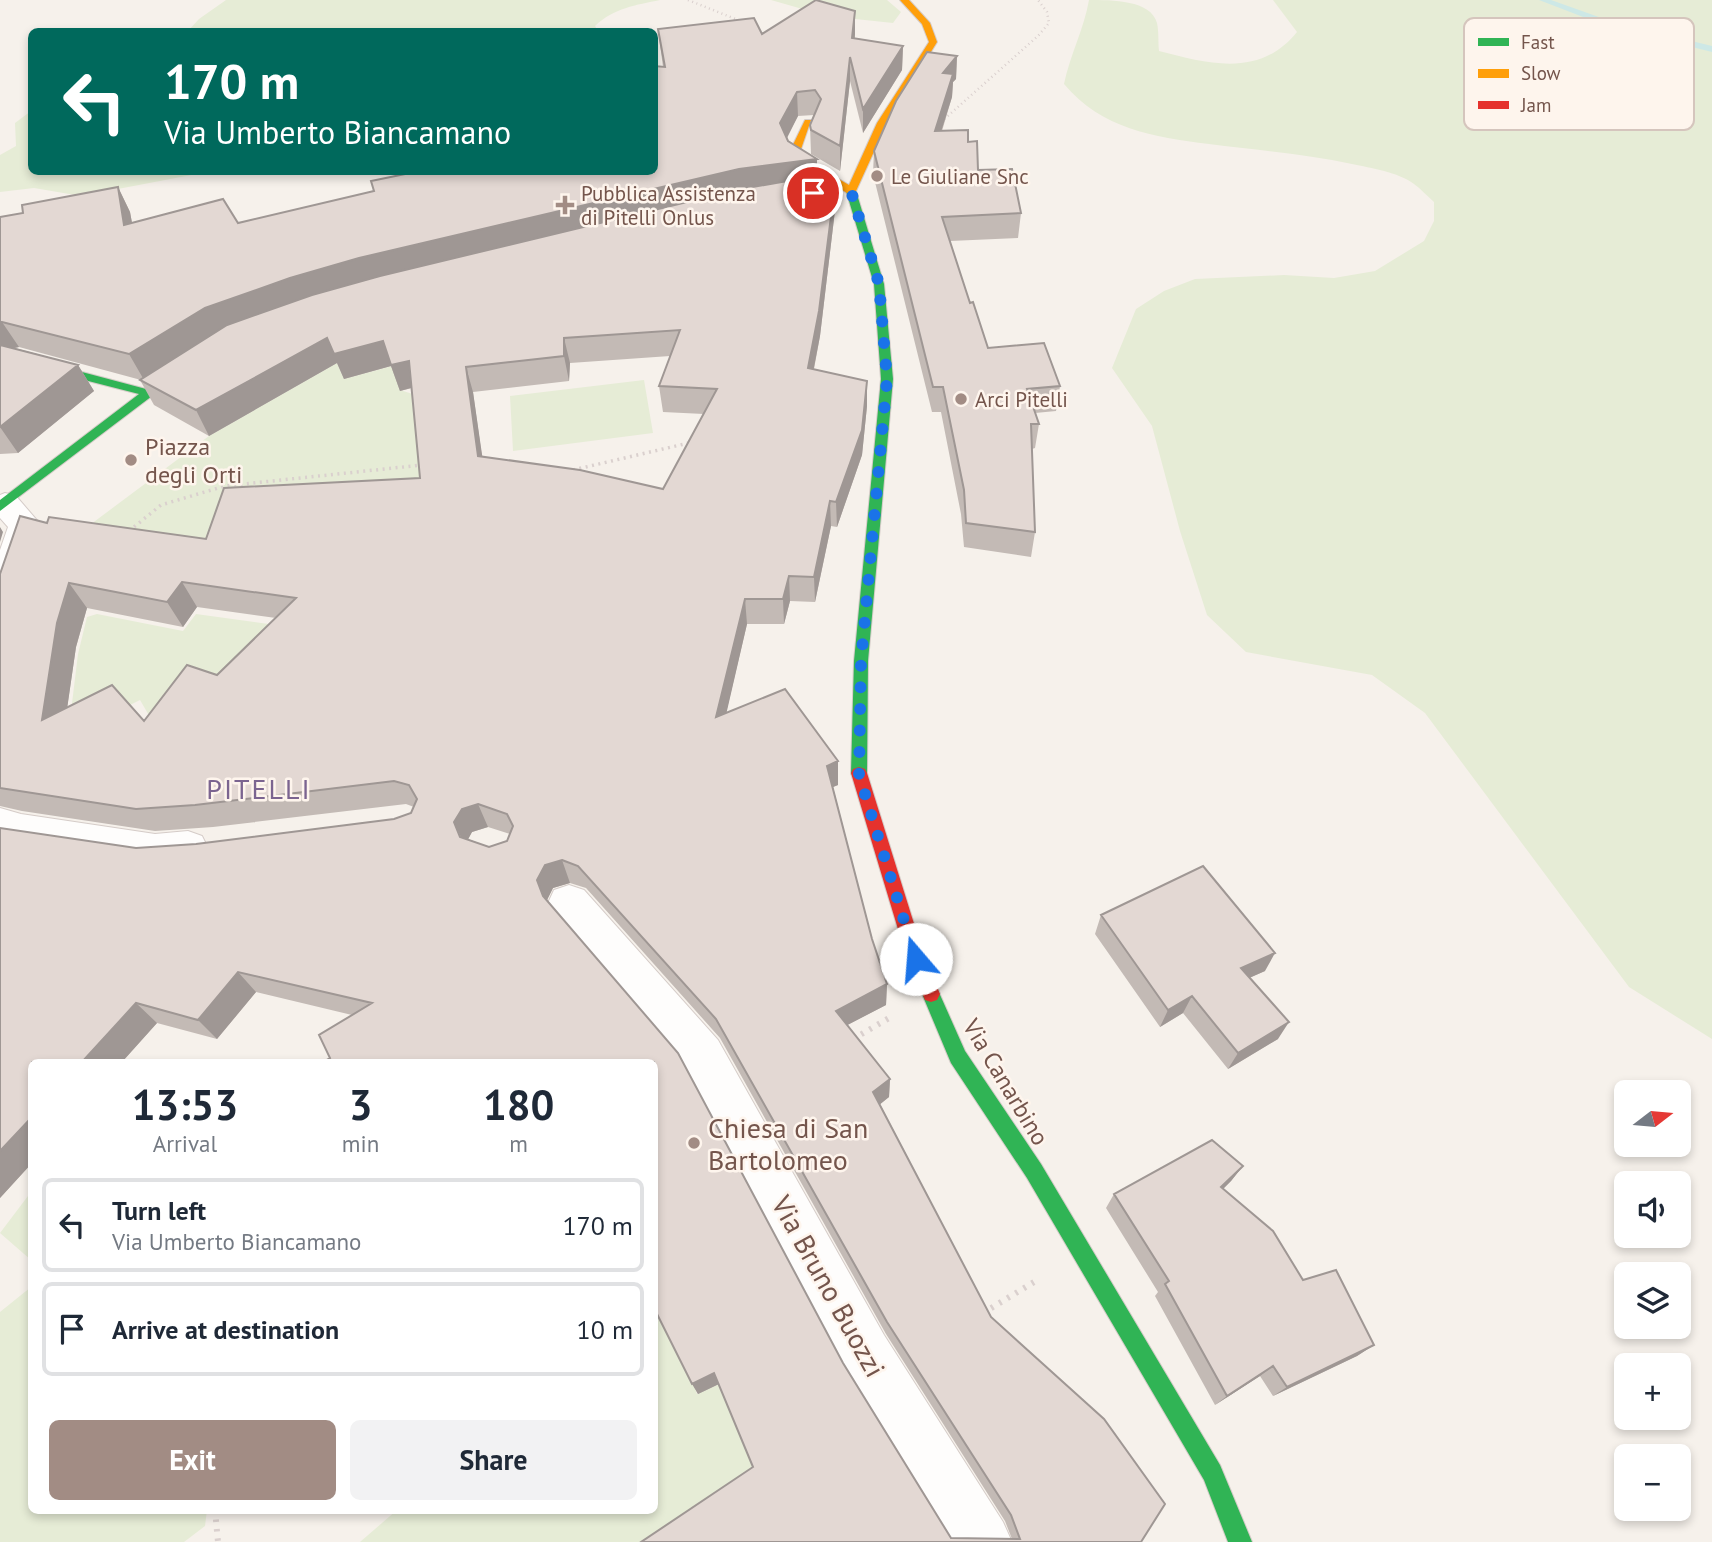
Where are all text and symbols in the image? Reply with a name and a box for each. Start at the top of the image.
legend [1464,18,1694,130]
text: Fast [1521,30,1555,54]
text: 170 m [164,49,299,113]
icon: left [49,56,140,147]
text: Slow [1521,61,1561,85]
text: Jam [1520,93,1551,117]
text: Via Umberto Biancamano [164,111,511,153]
pin [783,163,843,223]
place label: Le Giuliane Snc [891,163,1029,190]
marker: Le Giuliane Snc [869,168,885,184]
icon: arrive [794,174,832,212]
place label: Pubblica Assistenza di Pitelli Onlus [581,180,756,231]
marker: Pubblica Assistenza di Pitelli Onlus [555,195,575,215]
place label: Arci Pitelli [975,386,1068,413]
marker: Arci Pitelli [953,391,969,407]
place label: Piazza degli Orti [145,431,242,490]
marker: Piazza degli Orti [123,452,139,468]
district label: PITELLI [206,770,312,807]
position arrow [879,922,953,996]
street label: Via Canarbino [956,1012,1056,1151]
text: 13:53 [132,1077,238,1132]
text: 3 [349,1077,372,1132]
text: 180 [483,1077,554,1132]
north arrow [1614,1080,1690,1157]
map controls [1614,1080,1691,1521]
place label: Chiesa di San Bartolomeo [708,1109,868,1178]
text: Arrival [153,1129,217,1158]
text: min [342,1129,379,1158]
text: m [509,1129,528,1158]
marker: Chiesa di San Bartolomeo [686,1135,702,1151]
button: sound [1614,1171,1691,1248]
street label: Via Bruno Buozzi [763,1188,894,1383]
text: Turn left [112,1194,206,1227]
icon: left [53,1206,91,1244]
text: 170 m [562,1209,633,1242]
text: Via Umberto Biancamano [112,1227,361,1256]
button: layers [1614,1262,1691,1339]
icon: arrive [53,1310,91,1348]
text: Arrive at destination [112,1313,339,1346]
text: 10 m [577,1313,633,1346]
button: + [1614,1353,1691,1430]
button: Exit [49,1420,336,1500]
button: Share [350,1420,637,1500]
button: − [1614,1444,1691,1521]

